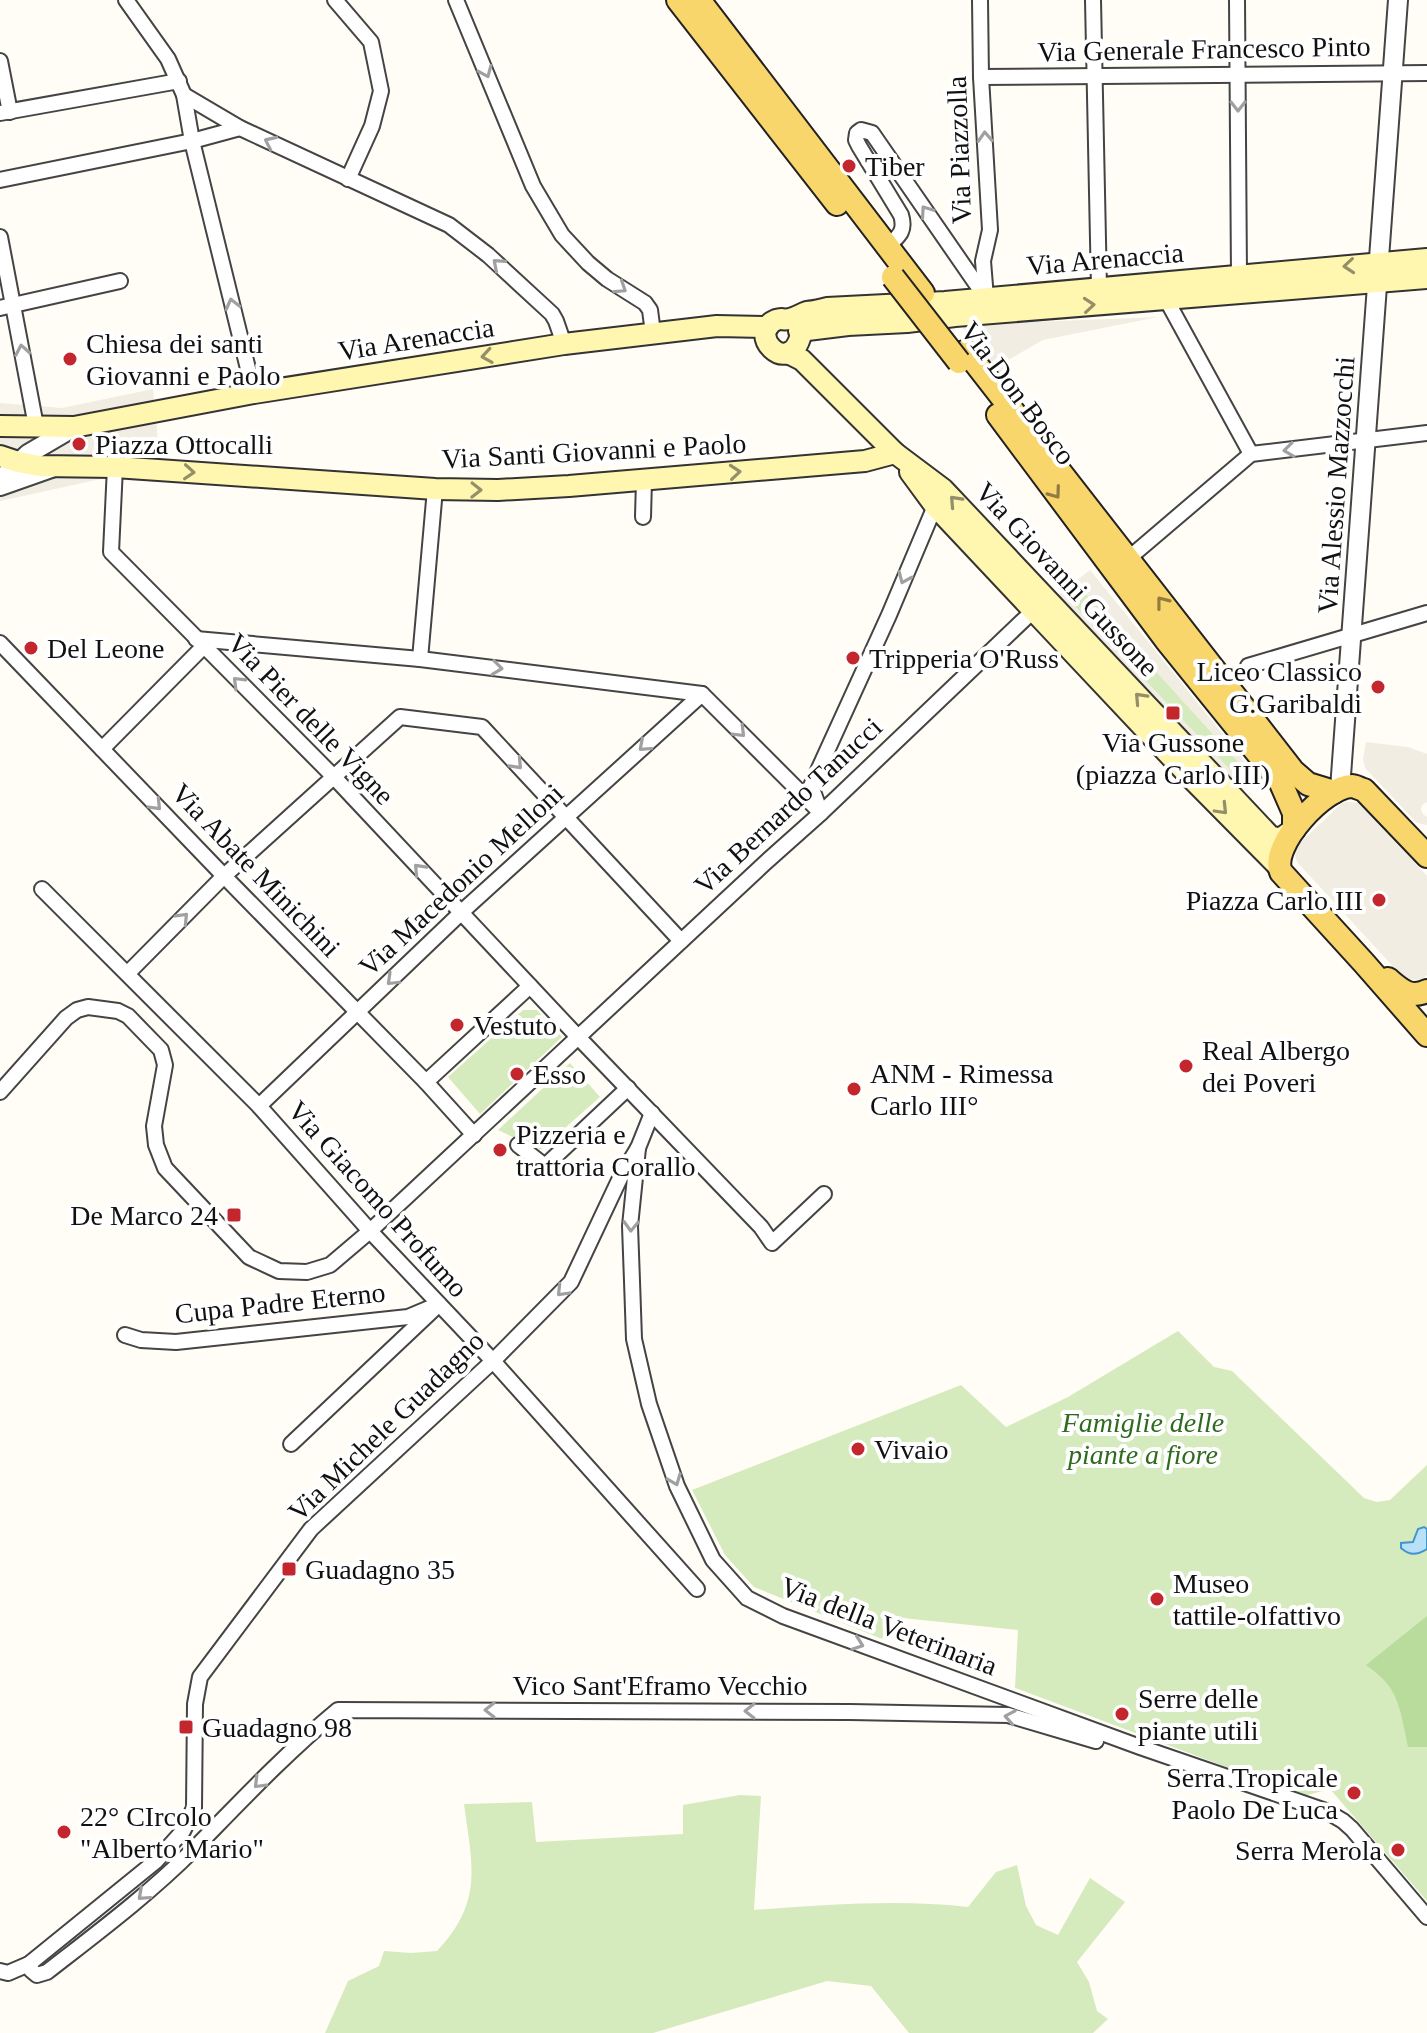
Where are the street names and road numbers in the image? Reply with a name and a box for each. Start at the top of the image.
street label: Via Generale Francesco Pinto [1037,31,1371,67]
street label: Via Piazzolla [941,75,977,225]
street label: Via Arenaccia [1025,237,1185,281]
street label: Via Arenaccia [336,311,497,367]
street label: Via Don Bosco [954,315,1082,471]
street label: Via Alessio Mazzocchi [1312,355,1360,615]
street label: Via Santi Giovanni e Paolo [441,428,747,474]
street label: Via Giovanni Gussone [969,476,1165,682]
street label: Via Pier delle Vigne [222,627,400,811]
street label: Via Bernardo Tanucci [688,711,888,901]
street label: Via Abate Minichini [165,777,347,963]
street label: Via Macedonio Melloni [353,777,569,983]
street label: Via Giacomo Profumo [282,1094,474,1304]
street label: Cupa Padre Eterno [173,1277,387,1329]
street label: Via Michele Guadagno [282,1325,490,1527]
street label: Via della Veterinaria [776,1570,1002,1682]
street label: Vico Sant'Eframo Vecchio [512,1670,808,1701]

